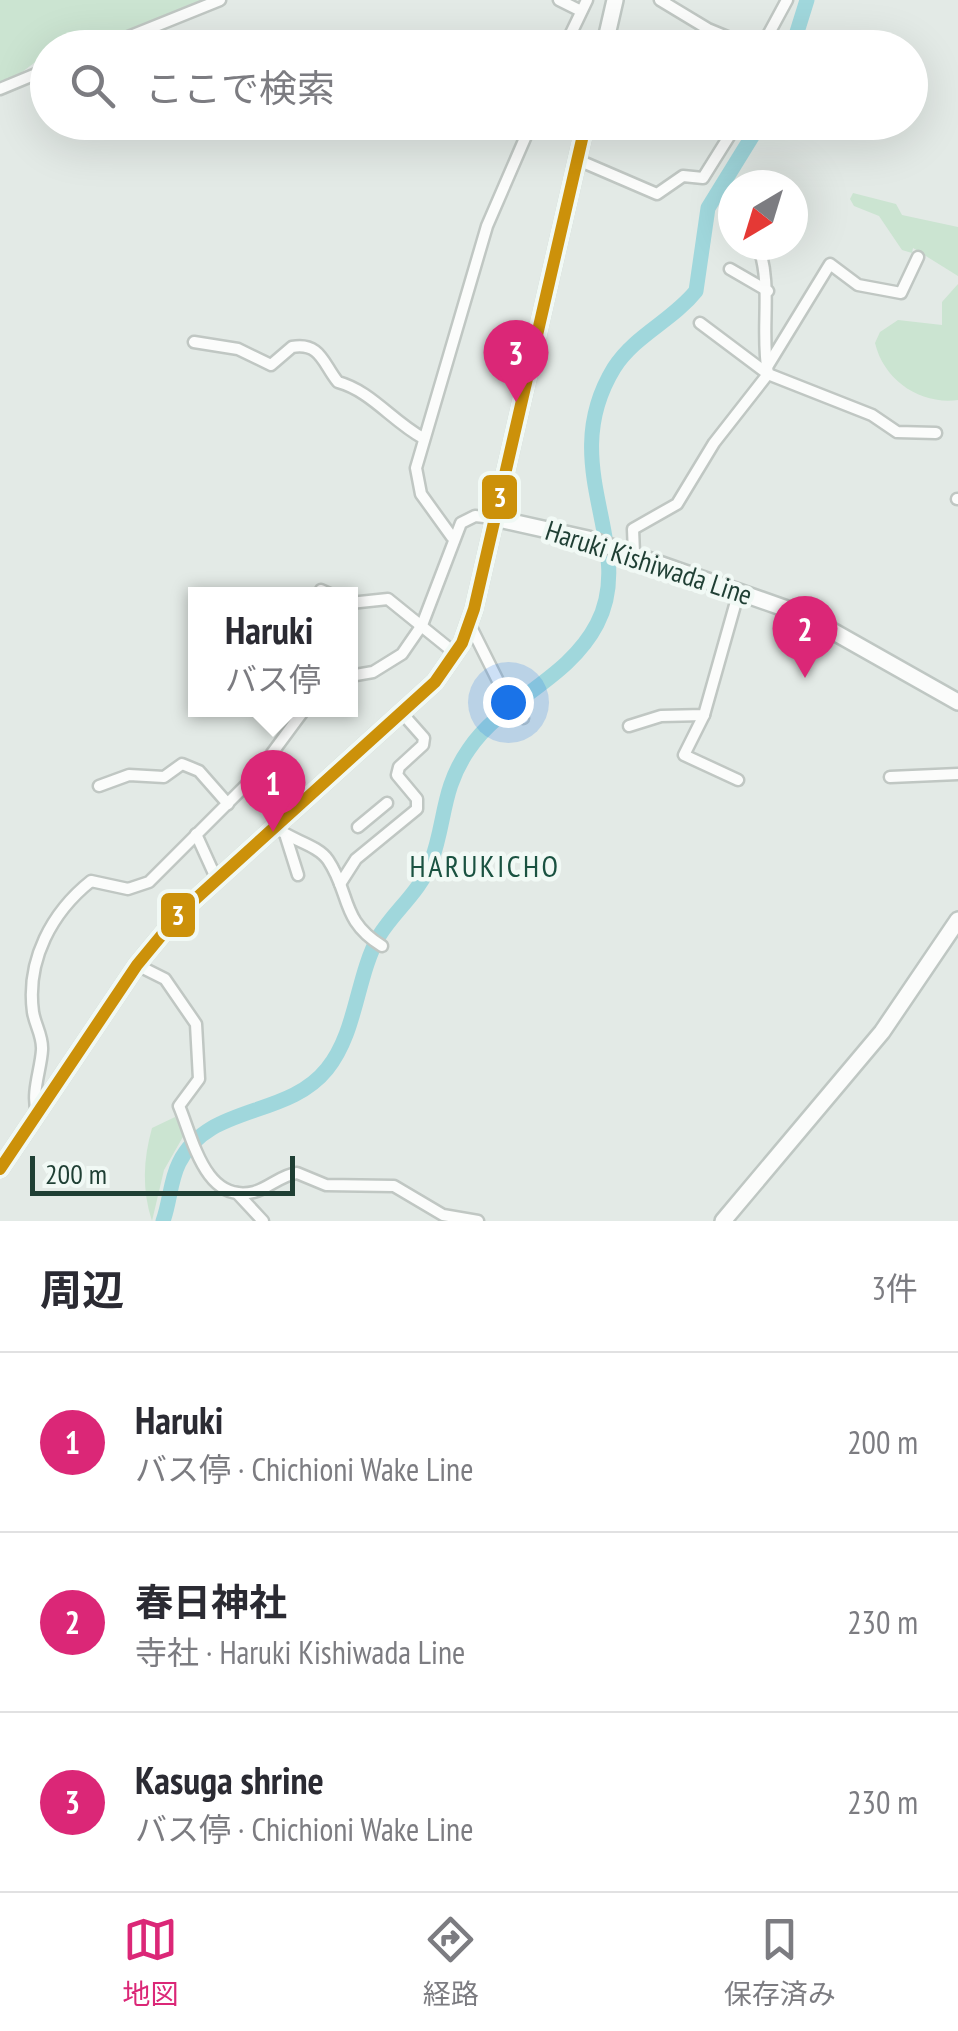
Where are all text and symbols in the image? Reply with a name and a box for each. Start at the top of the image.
search box [30,30,928,140]
icon: search [65,58,120,113]
text: ここで検索 [145,63,335,112]
north arrow [718,170,808,260]
pin: 3 [484,320,548,402]
line badge: 3 [480,473,519,521]
text: 3 [493,478,507,515]
street label: Haruki Kishiwada Line [541,511,757,613]
popup [188,587,358,717]
pin: 2 [772,596,838,678]
text: Haruki [225,605,313,654]
text: バス停 [225,658,321,700]
your location [483,677,534,728]
pin: 1 [240,750,306,832]
district label: HARUKICHO [410,846,560,885]
line badge: 3 [159,891,197,939]
text: 3 [171,896,185,933]
scale bar [30,1151,295,1196]
text: 200 m [45,1155,107,1192]
text: 周辺 [40,1262,124,1317]
text: 3件 [872,1267,918,1309]
text: Haruki [135,1395,223,1444]
text: 1 [65,1421,80,1463]
text: 200 m [847,1421,918,1463]
text: バス停 · Chichioni Wake Line [135,1448,473,1490]
text: 春日神社 [135,1577,287,1626]
text: 2 [65,1601,80,1643]
text: 230 m [847,1601,918,1643]
text: 寺社 · Haruki Kishiwada Line [135,1631,465,1673]
text: Kasuga shrine [135,1755,324,1804]
text: 3 [65,1781,80,1823]
text: 230 m [847,1781,918,1823]
text: バス停 · Chichioni Wake Line [135,1808,473,1850]
tab: 地図 [122,1912,178,2012]
tab: 経路 [423,1912,479,2012]
tab: 保存済み [724,1912,836,2012]

